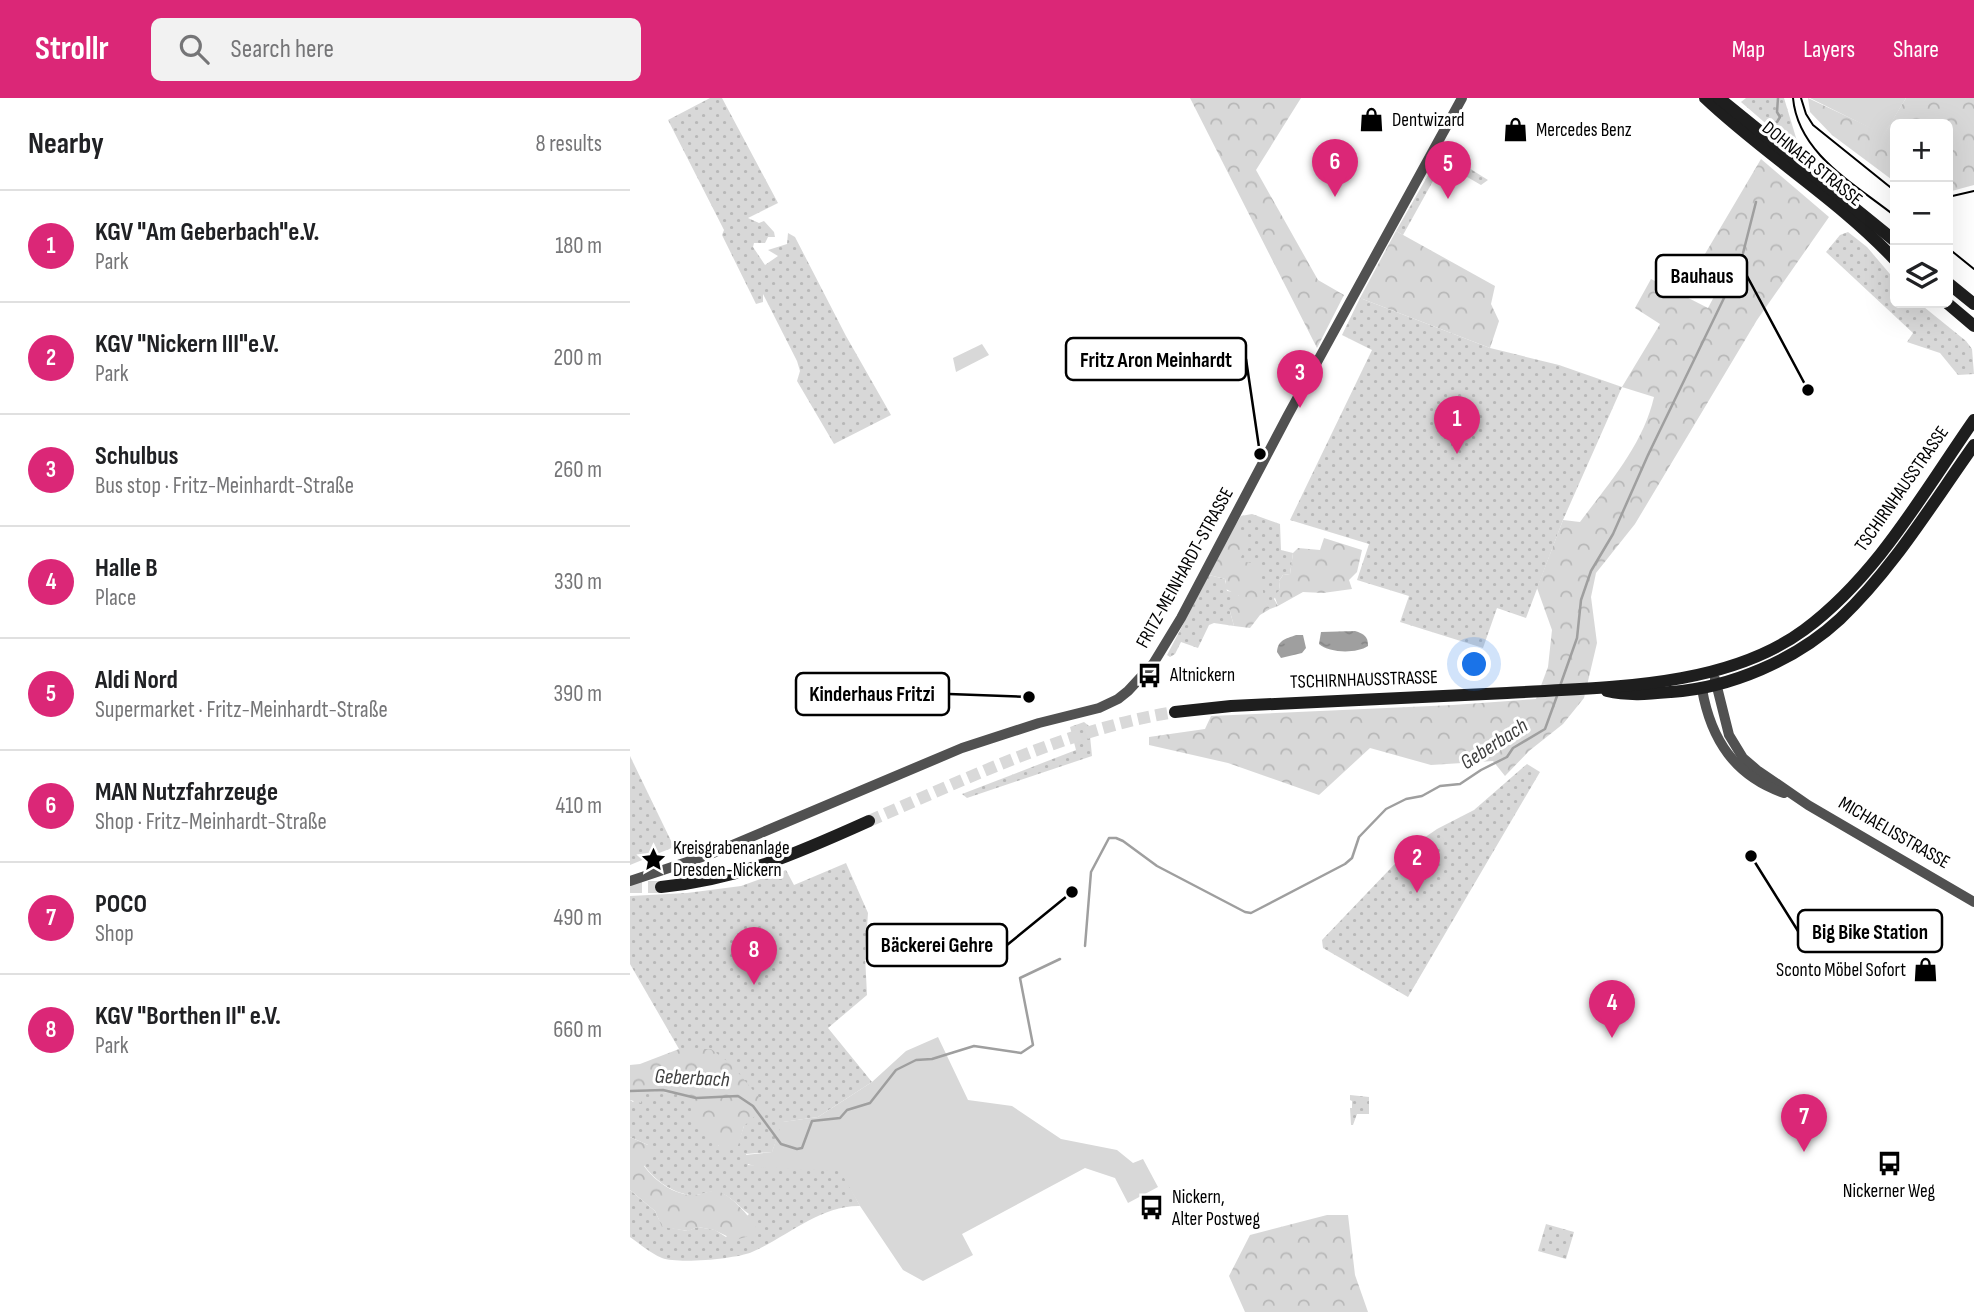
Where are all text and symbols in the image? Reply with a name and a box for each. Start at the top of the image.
search box [151,18,641,81]
text: Strollr [35,29,109,69]
icon: search [175,30,213,68]
text: Search here [231,34,334,65]
text: Map [1732,35,1765,64]
text: Layers [1803,35,1855,64]
text: Share [1893,35,1939,64]
shop icon: Dentwizard [1358,106,1386,134]
place label: Dentwizard [1392,109,1464,132]
shop icon: Mercedes Benz [1502,116,1530,144]
street label: DOHNAER STRASSE [1757,117,1867,211]
place label: Mercedes Benz [1536,119,1632,142]
map controls [1890,119,1953,308]
button: + [1890,119,1953,182]
text: Nearby [28,126,104,162]
text: 8 results [536,130,602,158]
pin: 6 [1312,139,1358,197]
pin: 5 [1425,141,1471,199]
button: − [1890,182,1953,245]
text: KGV "Am Geberbach"e.V. [95,217,319,248]
text: 1 [46,232,56,260]
text: 180 m [555,232,602,260]
button: layers [1890,245,1953,308]
text: Park [95,248,129,276]
callout: Bauhaus [1656,255,1747,297]
text: Bauhaus [1670,264,1734,289]
text: KGV "Nickern III"e.V. [95,329,279,360]
callout: Fritz Aron Meinhardt [1066,338,1246,380]
text: 2 [46,344,56,372]
text: 200 m [554,344,602,372]
text: Fritz Aron Meinhardt [1080,348,1232,373]
pin: 3 [1277,350,1323,408]
text: Park [95,360,129,388]
pin: 1 [1434,396,1480,454]
street label: TSCHIRNHAUSSTRASSE [1850,422,1954,556]
text: Schulbus [95,441,179,472]
text: 3 [46,456,56,484]
text: 260 m [554,456,602,484]
text: Bus stop · Fritz-Meinhardt-Straße [95,472,354,500]
street label: FRITZ-MEINHARDT-STRASSE [1131,484,1239,652]
text: Halle B [95,553,158,584]
text: 4 [46,568,56,596]
text: 330 m [554,568,602,596]
text: Place [95,584,136,612]
your location [1457,647,1491,681]
bus stop icon: Altnickern [1136,661,1164,689]
place label: Altnickern [1169,664,1235,687]
text: Aldi Nord [95,665,178,696]
street label: TSCHIRNHAUSSTRASSE [1290,666,1438,694]
callout: Kinderhaus Fritzi [796,673,949,715]
text: 5 [46,680,56,708]
text: 390 m [553,680,602,708]
text: Kinderhaus Fritzi [809,682,935,707]
text: Supermarket · Fritz-Meinhardt-Straße [95,696,388,724]
water label: Geberbach [1456,713,1532,775]
text: MAN Nutzfahrzeuge [95,777,278,808]
text: 6 [46,792,56,820]
text: 410 m [556,792,602,820]
street label: MICHAELISSTRASSE [1834,792,1954,874]
text: Shop · Fritz-Meinhardt-Straße [95,808,327,836]
pin: 2 [1394,835,1440,893]
place label: Kreisgrabenanlage Dresden-Nickern [673,837,790,882]
place icon: Kreisgrabenanlage Dresden-Nickern [639,845,667,873]
text: POCO [95,889,147,920]
text: 7 [46,904,56,932]
text: 490 m [553,904,602,932]
callout: Big Bike Station [1798,910,1942,952]
text: Shop [95,920,134,948]
text: Big Bike Station [1812,920,1928,945]
callout: Bäckerei Gehre [867,924,1007,966]
pin: 8 [731,927,777,985]
text: Bäckerei Gehre [881,933,993,958]
shop icon: Sconto Möbel Sofort [1912,956,1940,984]
place label: Sconto Möbel Sofort [1776,959,1906,982]
pin: 4 [1589,980,1635,1038]
text: KGV "Borthen II" e.V. [95,1001,281,1032]
text: 8 [46,1016,56,1044]
text: 660 m [553,1016,602,1044]
text: Park [95,1032,129,1060]
water label: Geberbach [654,1064,730,1092]
pin: 7 [1781,1094,1827,1152]
bus stop icon: Nickerner Weg [1875,1149,1903,1177]
place label: Nickerner Weg [1843,1180,1936,1203]
place label: Nickern, Alter Postweg [1171,1186,1260,1231]
bus stop icon: Nickern, Alter Postweg [1138,1194,1166,1222]

